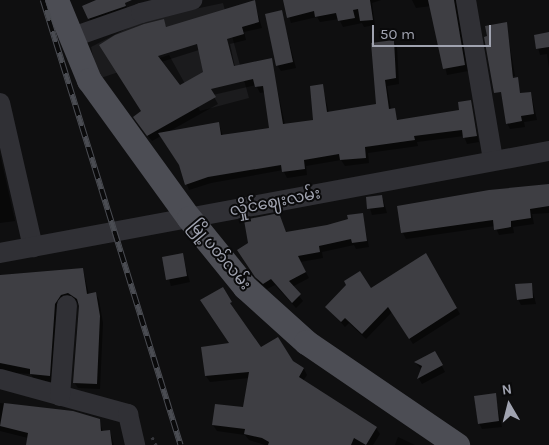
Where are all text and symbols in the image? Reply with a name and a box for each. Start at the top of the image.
scale bar [374,15,493,47]
text: 50 m [380,25,415,43]
street label: လှိုင်ဈေးလမ်း [228,184,322,220]
street label: မြို့ပတ်လမ်း [185,216,255,294]
north arrow [484,380,534,430]
text: N [501,381,513,399]

